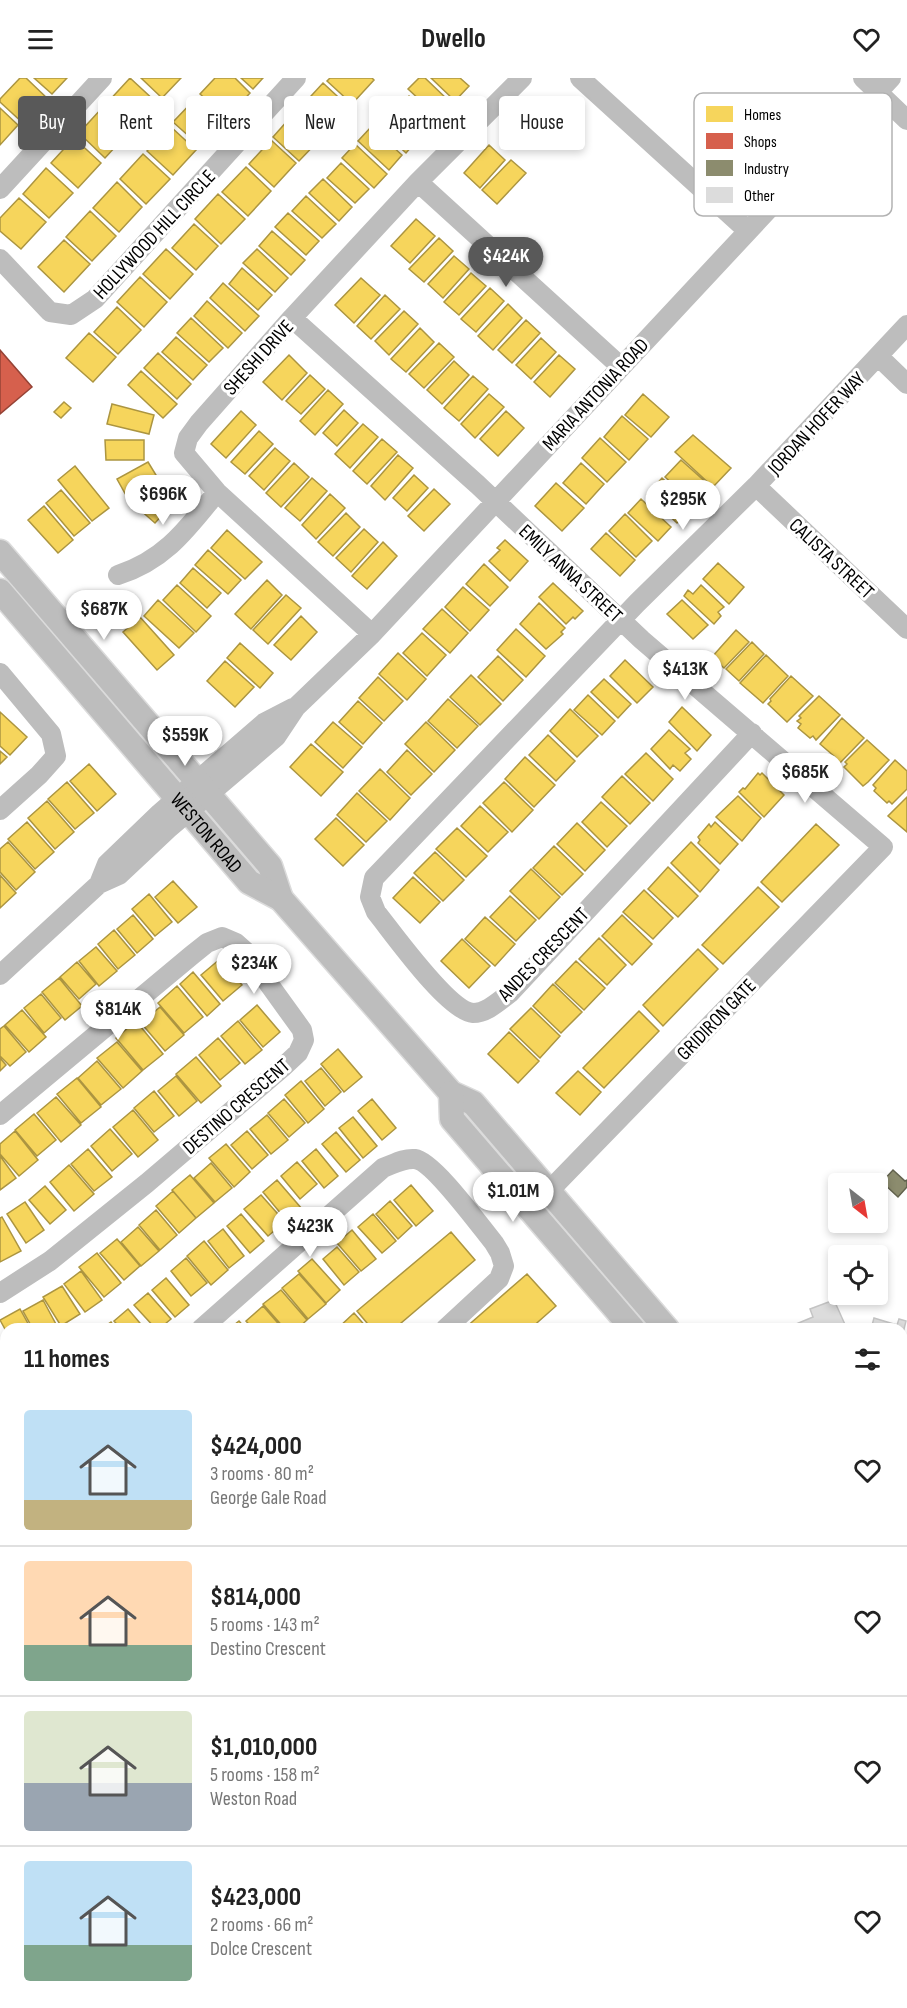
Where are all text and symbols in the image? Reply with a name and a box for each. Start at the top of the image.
icon: menu [24,23,57,56]
text: Dwello [421,23,486,55]
icon: heart [850,23,883,56]
legend [694,93,892,216]
chip: Buy [18,96,86,150]
chip: Rent [98,96,174,150]
chip: Filters [186,96,272,150]
chip: New [284,96,357,150]
chip: Apartment [369,96,487,150]
chip: House [499,96,585,150]
text: Homes [744,106,781,125]
text: Shops [744,133,777,152]
text: Industry [744,160,789,179]
street label: HOLLYWOOD HILL CIRCLE [89,165,221,304]
text: Other [744,187,775,206]
pin: $424K [464,237,548,288]
text: $424K [482,244,530,268]
street label: SHESHI DRIVE [219,315,299,400]
street label: MARIA ANTONIA ROAD [537,333,654,456]
street label: JORDAN HOFER WAY [762,367,871,481]
pin: $696K [121,475,205,526]
pin: $295K [641,480,725,531]
text: $696K [139,482,187,506]
text: $295K [659,487,707,511]
street label: CALISTA STREET [784,513,879,604]
street label: EMILY ANNA STREET [514,520,627,628]
pin: $687K [62,590,146,641]
text: $687K [80,597,128,621]
pin: $413K [643,650,727,701]
text: $413K [662,657,708,681]
pin: $559K [143,716,227,767]
text: $559K [161,723,209,747]
pin: $685K [763,753,847,804]
text: $685K [781,760,829,784]
street label: WESTON ROAD [165,788,247,878]
street label: ANDES CRESCENT [493,903,594,1007]
pin: $234K [212,944,296,995]
text: $234K [230,951,278,975]
street label: GRIDIRON GATE [672,974,761,1065]
pin: $814K [76,990,160,1041]
text: $814K [95,997,141,1021]
street label: DESTINO CRESCENT [178,1054,295,1160]
pin: $1.01M [464,1172,562,1223]
north arrow [828,1173,888,1233]
map controls [828,1173,888,1305]
text: $1.01M [487,1179,539,1203]
pin: $423K [268,1207,352,1258]
text: $423K [286,1214,334,1238]
button: locate [828,1245,888,1305]
icon: filters [851,1343,884,1376]
text: 11 homes [24,1344,110,1375]
text: $424,000 [210,1431,302,1462]
icon: home [72,1434,144,1506]
icon: heart [851,1454,884,1487]
text: 3 rooms · 80 m² [210,1462,314,1486]
text: George Gale Road [210,1486,327,1510]
text: $814,000 [210,1582,301,1613]
icon: home [72,1585,144,1657]
icon: heart [851,1605,884,1638]
text: 5 rooms · 143 m² [210,1613,320,1637]
text: Destino Crescent [210,1637,326,1661]
text: $1,010,000 [210,1732,317,1763]
icon: home [72,1735,144,1807]
icon: heart [851,1755,884,1788]
text: 5 rooms · 158 m² [210,1763,320,1787]
text: Weston Road [210,1787,297,1811]
text: $423,000 [210,1882,301,1913]
icon: home [72,1885,144,1957]
icon: heart [851,1905,884,1938]
text: 2 rooms · 66 m² [210,1913,314,1937]
text: Dolce Crescent [210,1937,312,1961]

